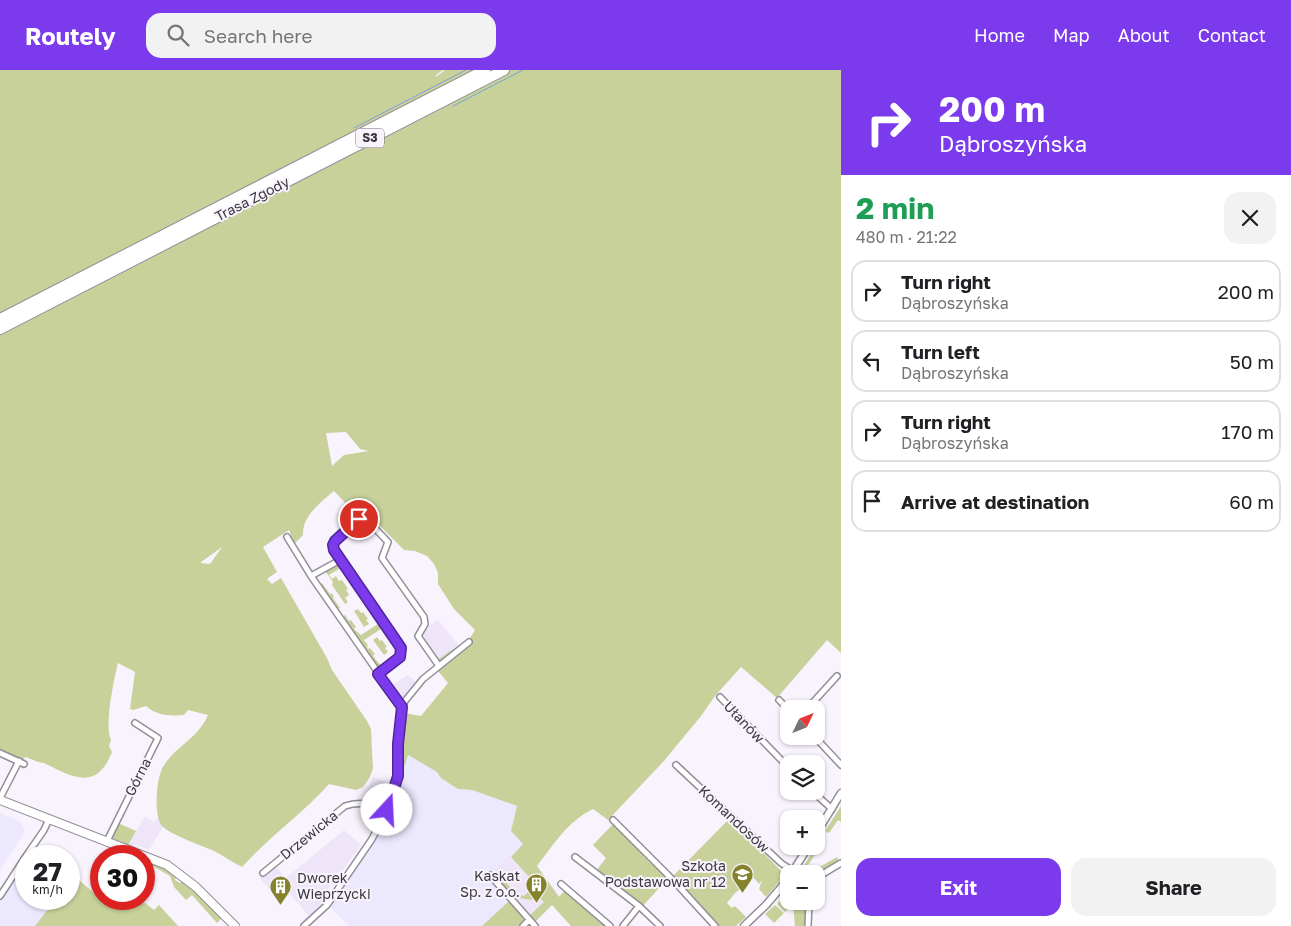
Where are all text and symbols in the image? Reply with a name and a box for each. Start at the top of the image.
search box [146,13,496,58]
text: Routely [25,21,116,50]
icon: search [164,21,192,49]
text: Search here [204,24,313,47]
text: Home [974,24,1025,46]
text: Map [1053,24,1090,46]
text: About [1118,24,1170,46]
text: Contact [1198,24,1266,46]
text: 200 m [939,88,1045,130]
icon: right [856,90,921,155]
road number: S3 [356,128,384,148]
text: Dąbroszyńska [939,130,1087,157]
street label: Trasa Zgody [212,173,292,225]
text: 2 min [856,190,934,226]
button: close [1224,192,1276,244]
text: 480 m · 21:22 [856,227,957,247]
text: Turn right [901,270,991,293]
icon: right [858,277,886,305]
text: 200 m [1218,280,1274,303]
text: Dąbroszyńska [901,293,1009,313]
text: Turn left [901,340,980,363]
icon: left [858,347,886,375]
text: 50 m [1230,350,1274,373]
text: Dąbroszyńska [901,363,1009,383]
text: Turn right [901,410,991,433]
icon: right [858,417,886,445]
text: 170 m [1221,420,1274,443]
text: Dąbroszyńska [901,433,1009,453]
icon: arrive [858,487,886,515]
text: Arrive at destination [901,490,1089,513]
text: 60 m [1229,490,1274,513]
pin [338,498,380,540]
icon: arrive [345,505,373,533]
street label: Ułanów [720,697,768,746]
north arrow [780,700,825,745]
map controls [780,700,825,910]
street label: Górna [121,755,154,799]
button: layers [780,755,825,800]
street label: Komandosów [695,781,773,856]
position arrow [360,783,412,835]
street label: Drzewicka [277,806,341,863]
button: + [780,810,825,855]
speed limit sign: 30 [90,845,155,910]
text: 27 [33,856,62,887]
place label: Szkoła Podstawowa nr 12 [605,857,726,890]
button: Exit [856,858,1061,916]
button: Share [1071,858,1276,916]
school or university icon: Szkoła Podstawowa nr 12 [730,862,754,893]
button: − [780,865,825,910]
place label: Kaskat Sp. z o.o. [460,867,520,900]
place label: Dworek Wieprzycki [297,869,371,902]
building icon: Kaskat Sp. z o.o. [524,872,548,903]
building icon: Dworek Wieprzycki [269,874,293,905]
text: km/h [32,882,63,897]

